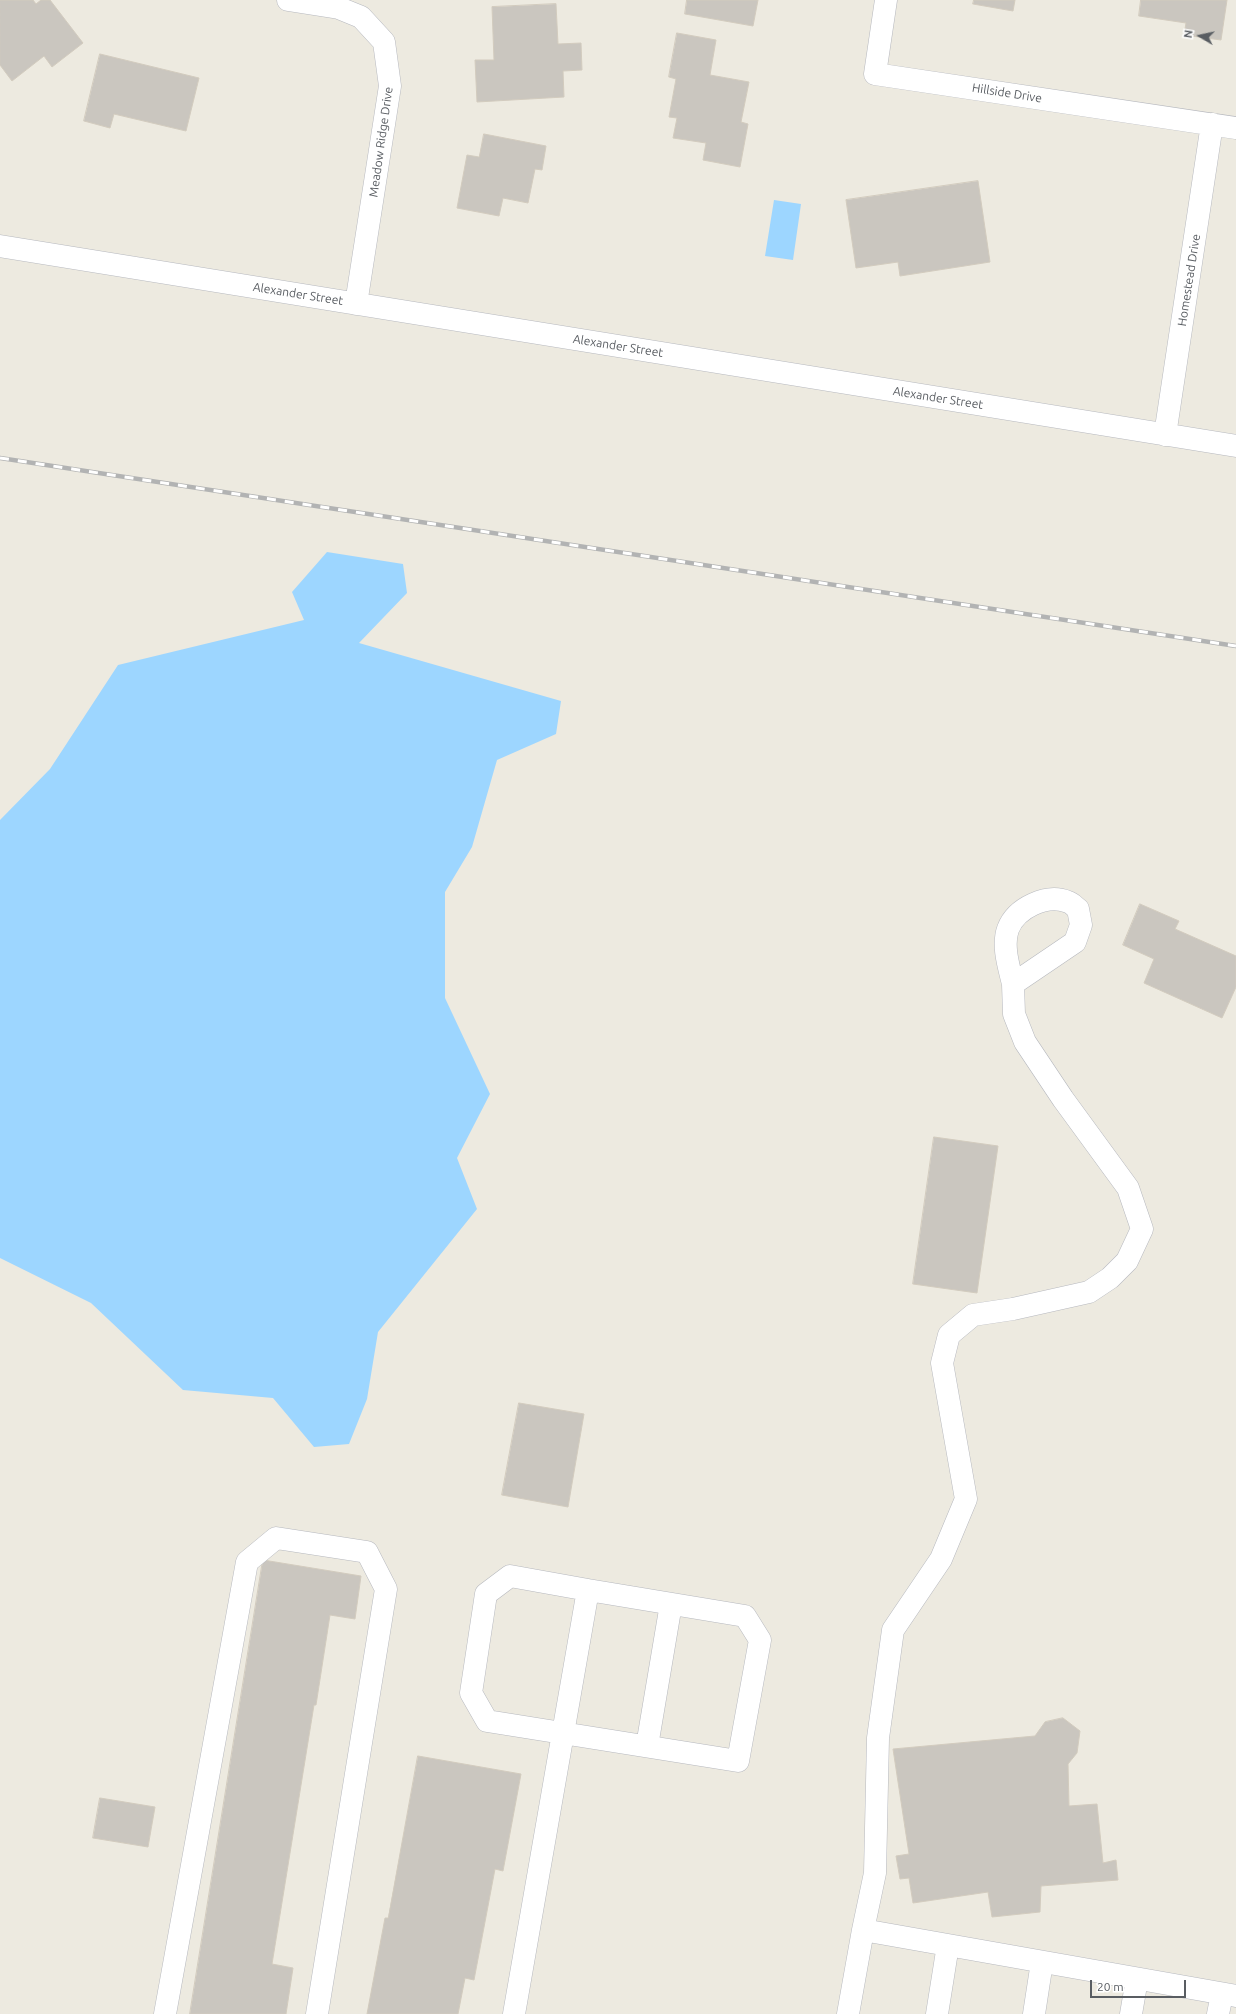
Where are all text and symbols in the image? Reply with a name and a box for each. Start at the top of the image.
north arrow [1180,16,1220,56]
text: N [1182,29,1195,39]
street label: Hillside Drive [971,80,1043,106]
street label: Meadow Ridge Drive [366,86,396,198]
street label: Homestead Drive [1175,233,1203,327]
street label: Alexander Street [252,280,344,308]
street label: Alexander Street [572,332,664,360]
street label: Alexander Street [892,384,984,412]
scale bar [1092,1972,1188,1998]
text: 20 m [1097,1980,1124,1993]

